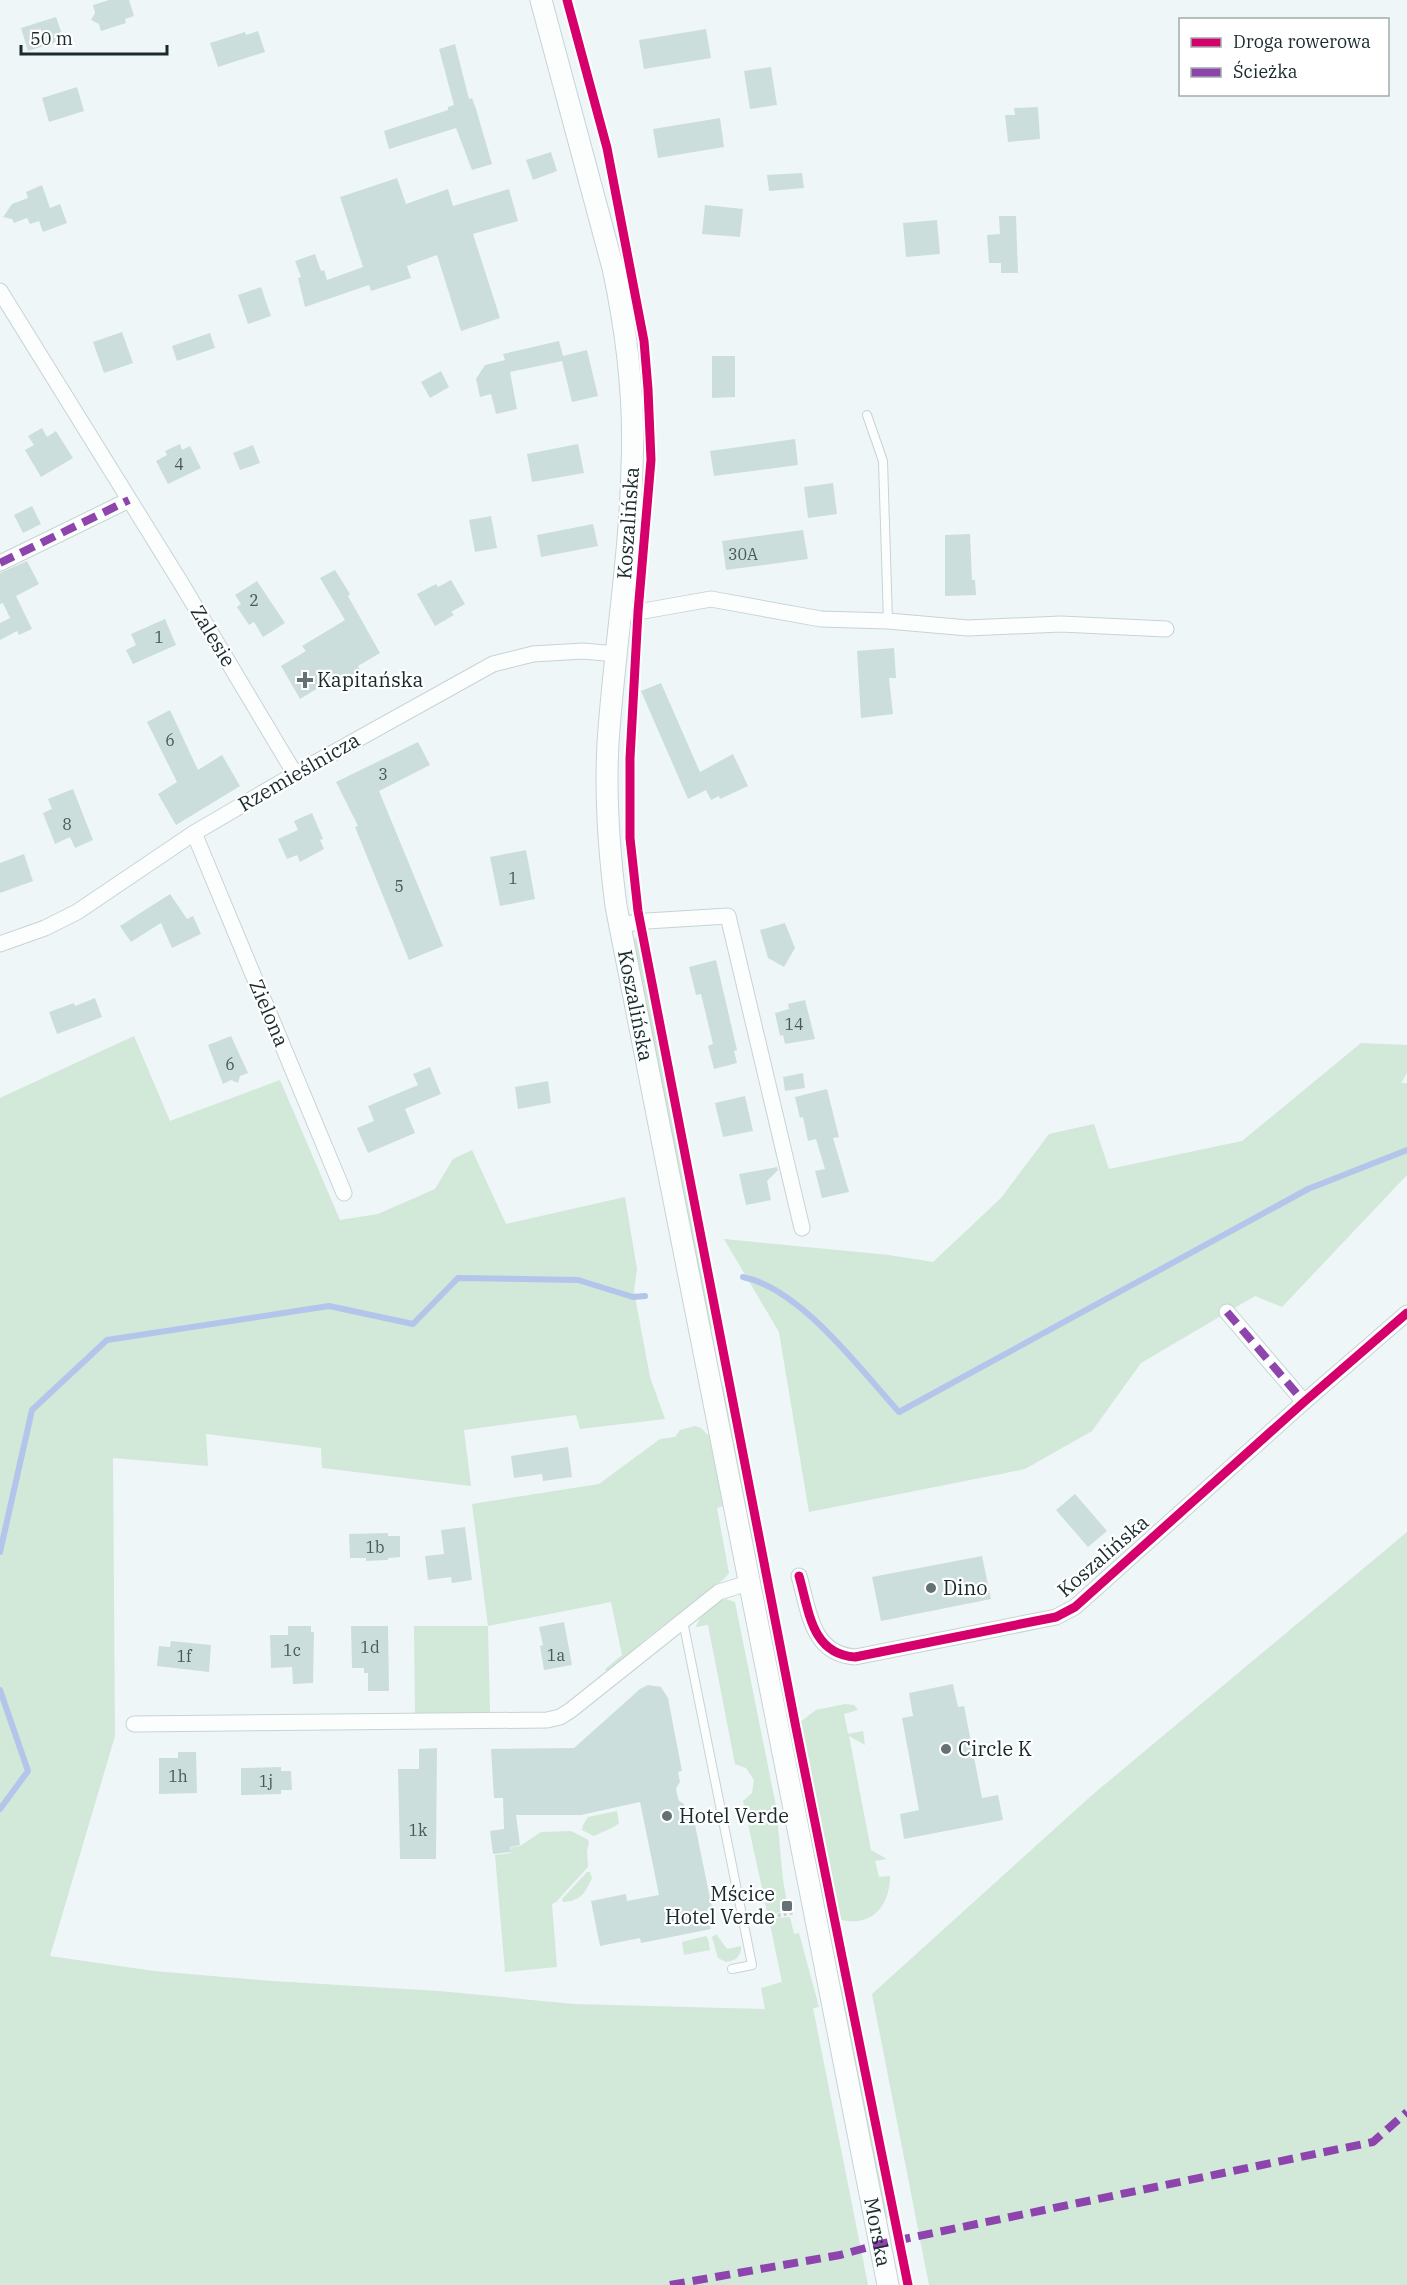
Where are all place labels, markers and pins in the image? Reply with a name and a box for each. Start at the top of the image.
place label: Kapitańska [317,666,424,693]
marker: Kapitańska [298,673,312,687]
place label: Dino [943,1574,987,1601]
marker: Dino [924,1581,938,1595]
place label: Circle K [958,1735,1032,1762]
marker: Circle K [939,1742,953,1756]
place label: Hotel Verde [679,1802,789,1829]
marker: Hotel Verde [660,1809,674,1823]
place label: Mścice Hotel Verde [665,1880,775,1930]
marker: Mścice Hotel Verde [780,1899,794,1913]

